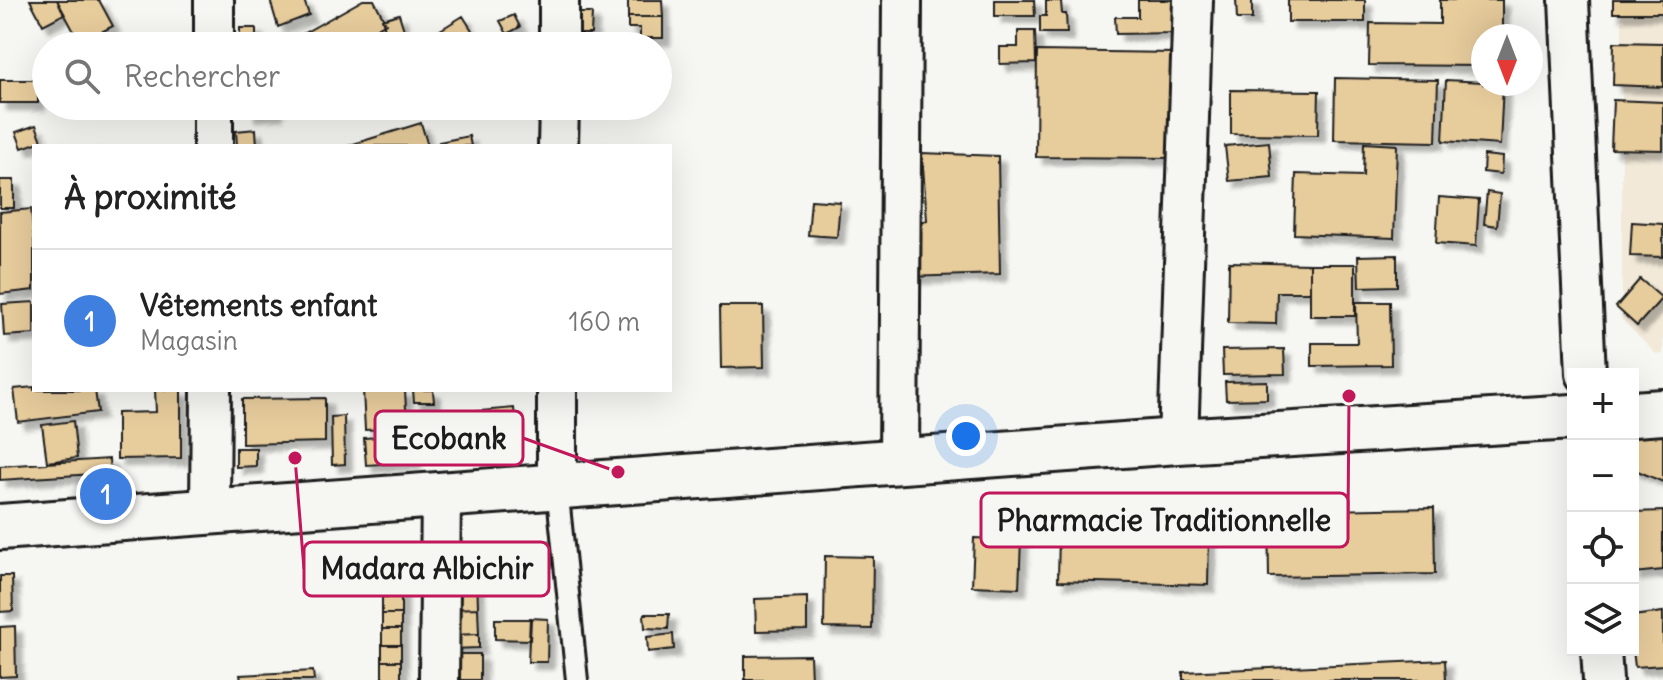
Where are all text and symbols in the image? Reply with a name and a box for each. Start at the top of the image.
north arrow [1471,24,1543,96]
search box [32,32,672,120]
icon: search [60,54,104,98]
text: Rechercher [124,57,280,95]
text: À proximité [64,175,237,218]
text: Vêtements enfant [140,286,377,324]
text: 1 [85,305,95,338]
text: 160 m [569,305,640,338]
text: Magasin [140,324,238,357]
map controls [1567,368,1639,656]
button: + [1567,368,1639,440]
callout: Ecobank [375,411,523,465]
your location [946,416,986,456]
text: Ecobank [391,419,507,457]
button: − [1567,440,1639,512]
pin: 1 [80,464,132,524]
callout: Pharmacie Traditionnelle [981,493,1348,547]
text: Pharmacie Traditionnelle [997,501,1331,539]
button: locate [1567,512,1639,584]
callout: Madara Albichir [304,542,549,596]
text: Madara Albichir [321,549,534,587]
button: layers [1567,584,1639,656]

